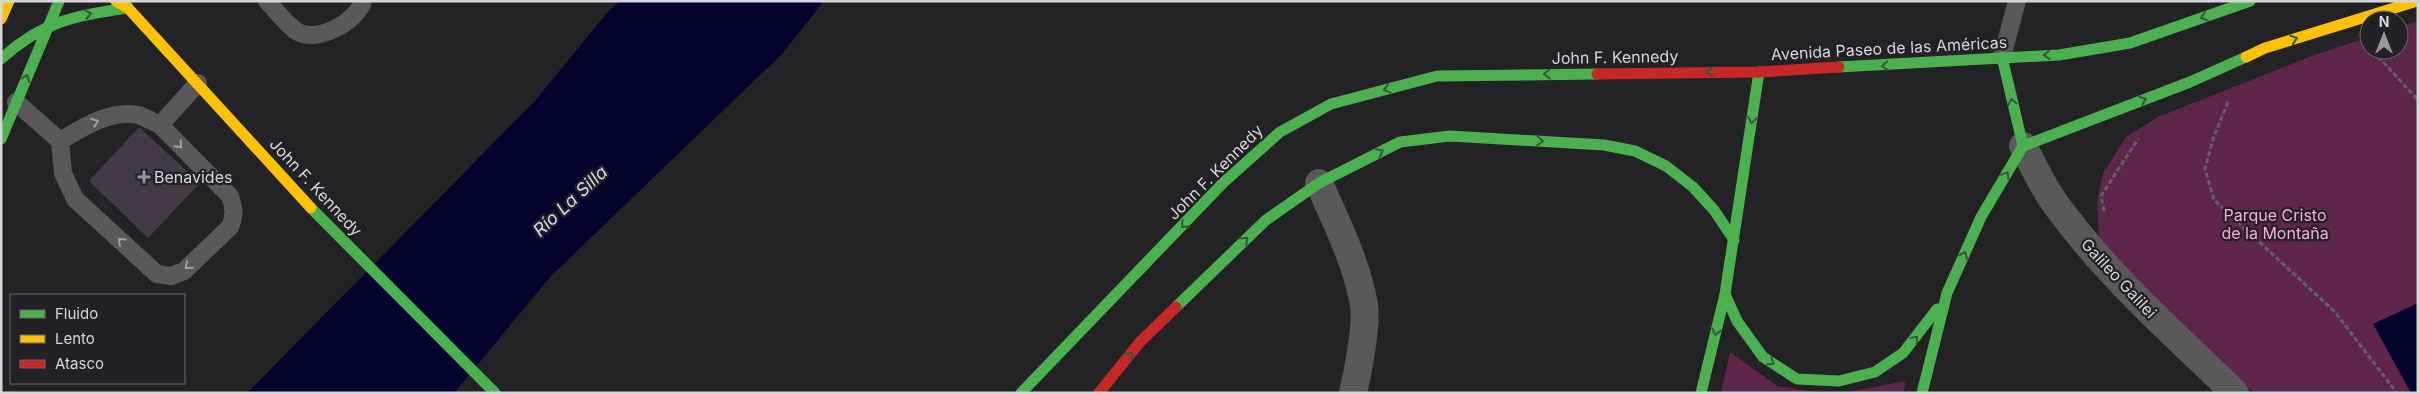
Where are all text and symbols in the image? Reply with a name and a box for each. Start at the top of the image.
one-way arrow [84,9,92,20]
north arrow [2359,10,2409,60]
one-way arrow [2200,11,2209,21]
text: N [2379,13,2389,30]
street label: Avenida Paseo de las Américas [1770,32,2008,64]
one-way arrow [2289,35,2298,45]
street label: John F. Kennedy [1551,46,1679,68]
one-way arrow [2042,50,2050,61]
one-way arrow [1880,60,1888,71]
one-way arrow [1706,67,1714,77]
one-way arrow [1543,69,1551,79]
one-way arrow [20,74,30,83]
one-way arrow [1382,83,1391,94]
one-way arrow [2138,96,2147,106]
one-way arrow [2007,97,2018,106]
one-way arrow [1747,116,1757,124]
one-way arrow [90,118,99,128]
street label: John F. Kennedy [1163,120,1267,224]
street label: John F. Kennedy [265,134,367,240]
one-way arrow [1536,136,1544,147]
one-way arrow [173,139,182,148]
one-way arrow [1375,148,1384,158]
water label: Río La Silla [529,161,611,241]
place label: Benavides [154,167,232,187]
marker: Benavides [138,171,150,183]
one-way arrow [2000,172,2010,181]
park label: Parque Cristo de la Montaña [2221,205,2329,243]
one-way arrow [1181,219,1190,228]
street label: Galileo Galilei [2077,234,2161,322]
one-way arrow [1239,237,1248,246]
one-way arrow [117,238,126,247]
one-way arrow [1958,251,1969,260]
one-way arrow [184,261,193,270]
legend [10,294,185,384]
text: Fluido [55,304,98,323]
one-way arrow [1711,327,1722,336]
text: Lento [55,329,95,348]
one-way arrow [1909,336,1918,345]
one-way arrow [1124,352,1132,361]
text: Atasco [55,354,104,373]
one-way arrow [1765,356,1775,365]

